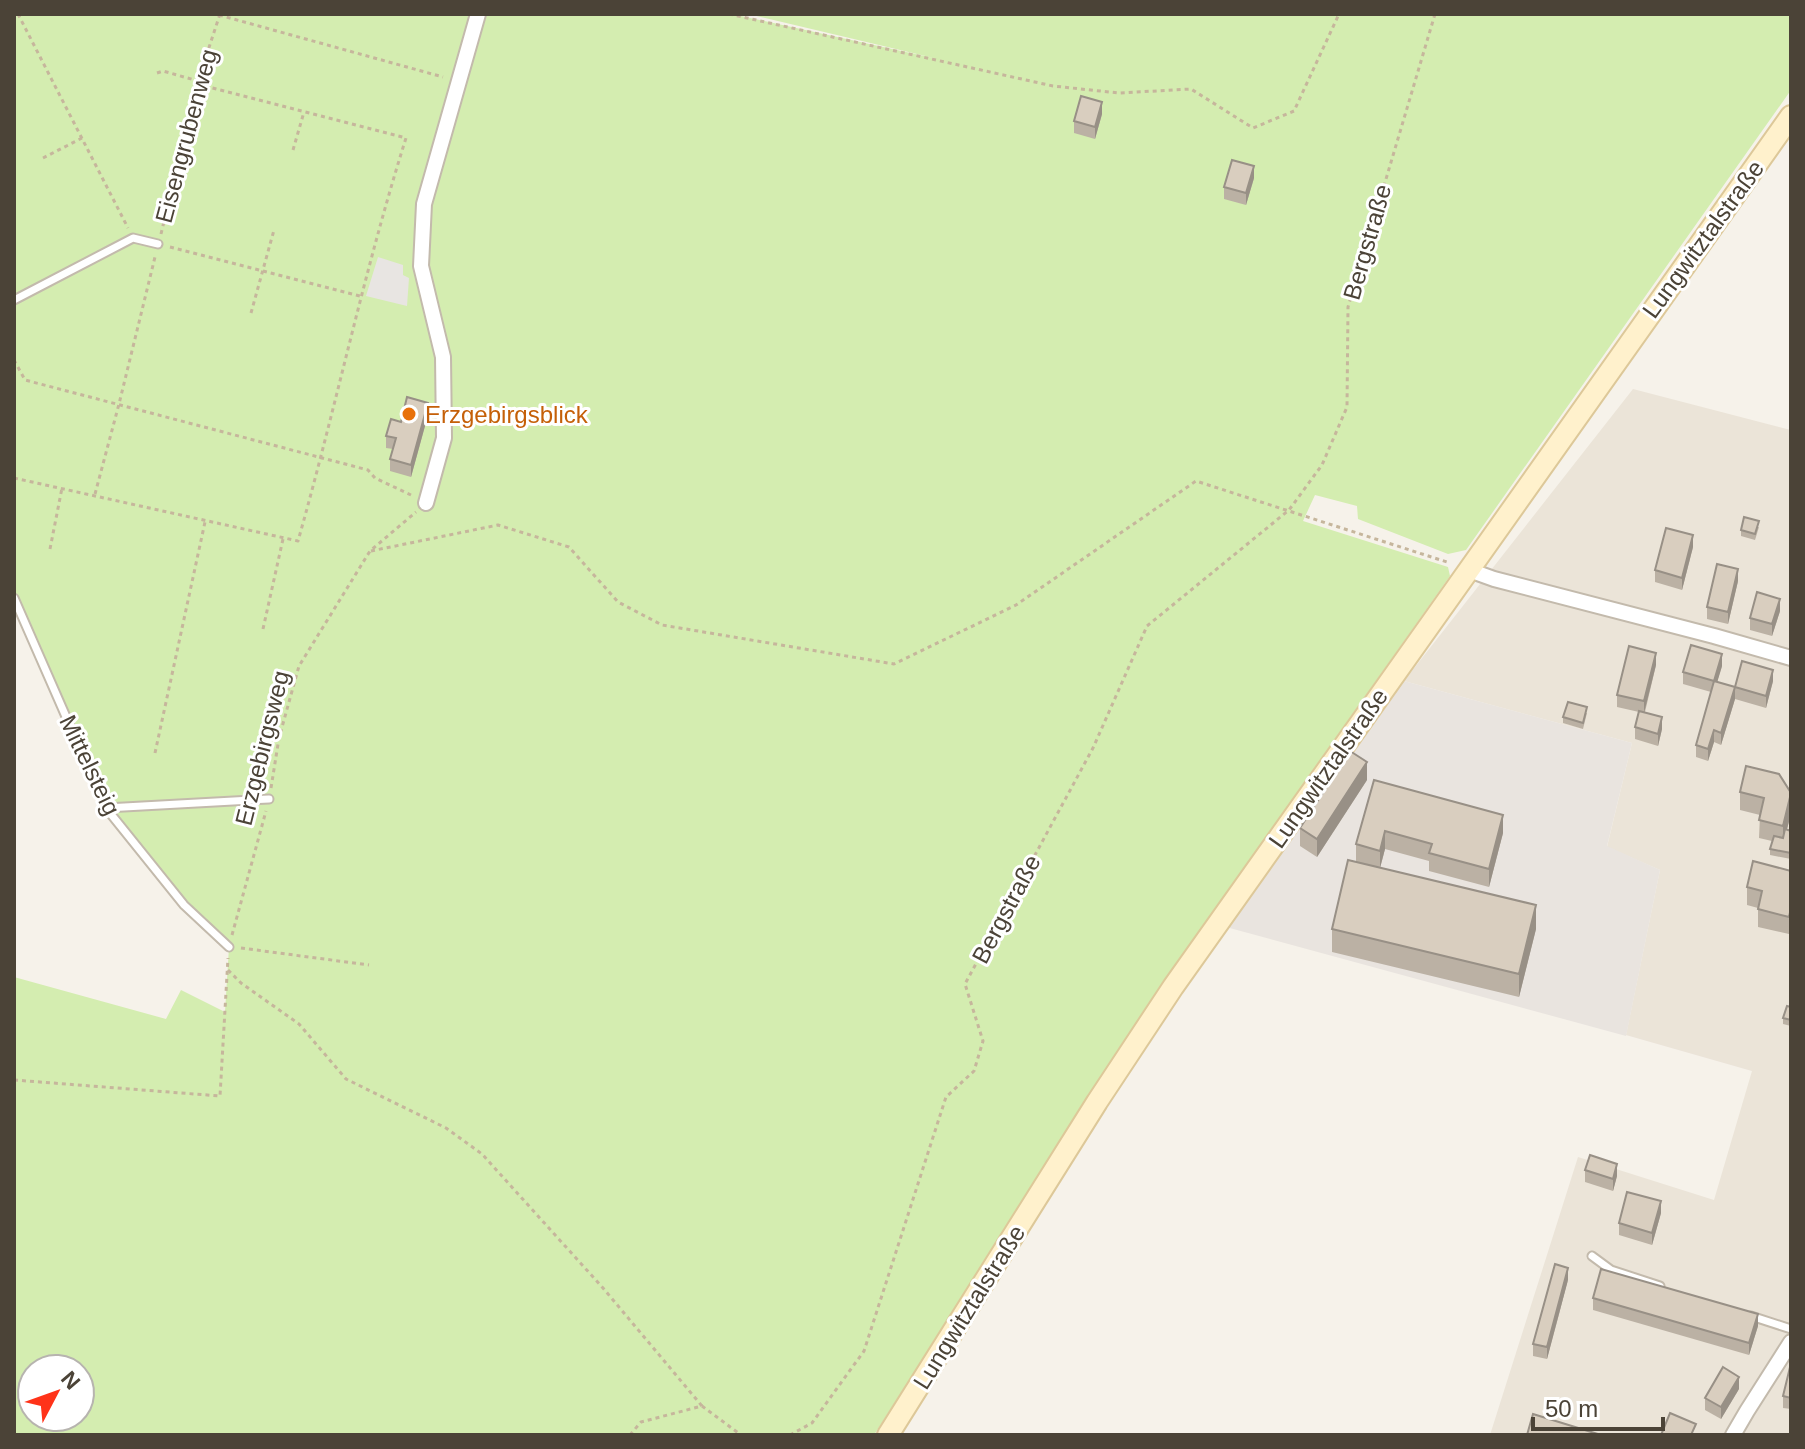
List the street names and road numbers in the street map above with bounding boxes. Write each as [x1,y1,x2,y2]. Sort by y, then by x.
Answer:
street label: Eisengrubenweg [150,46,222,226]
street label: Lungwitztalstraße [1637,155,1769,323]
street label: Bergstraße [1338,181,1396,303]
street label: Erzgebirgsweg [230,668,294,828]
street label: Lungwitztalstraße [1263,683,1393,853]
street label: Mittelsteig [54,711,126,819]
street label: Bergstraße [966,850,1046,968]
street label: Lungwitztalstraße [908,1220,1030,1394]

